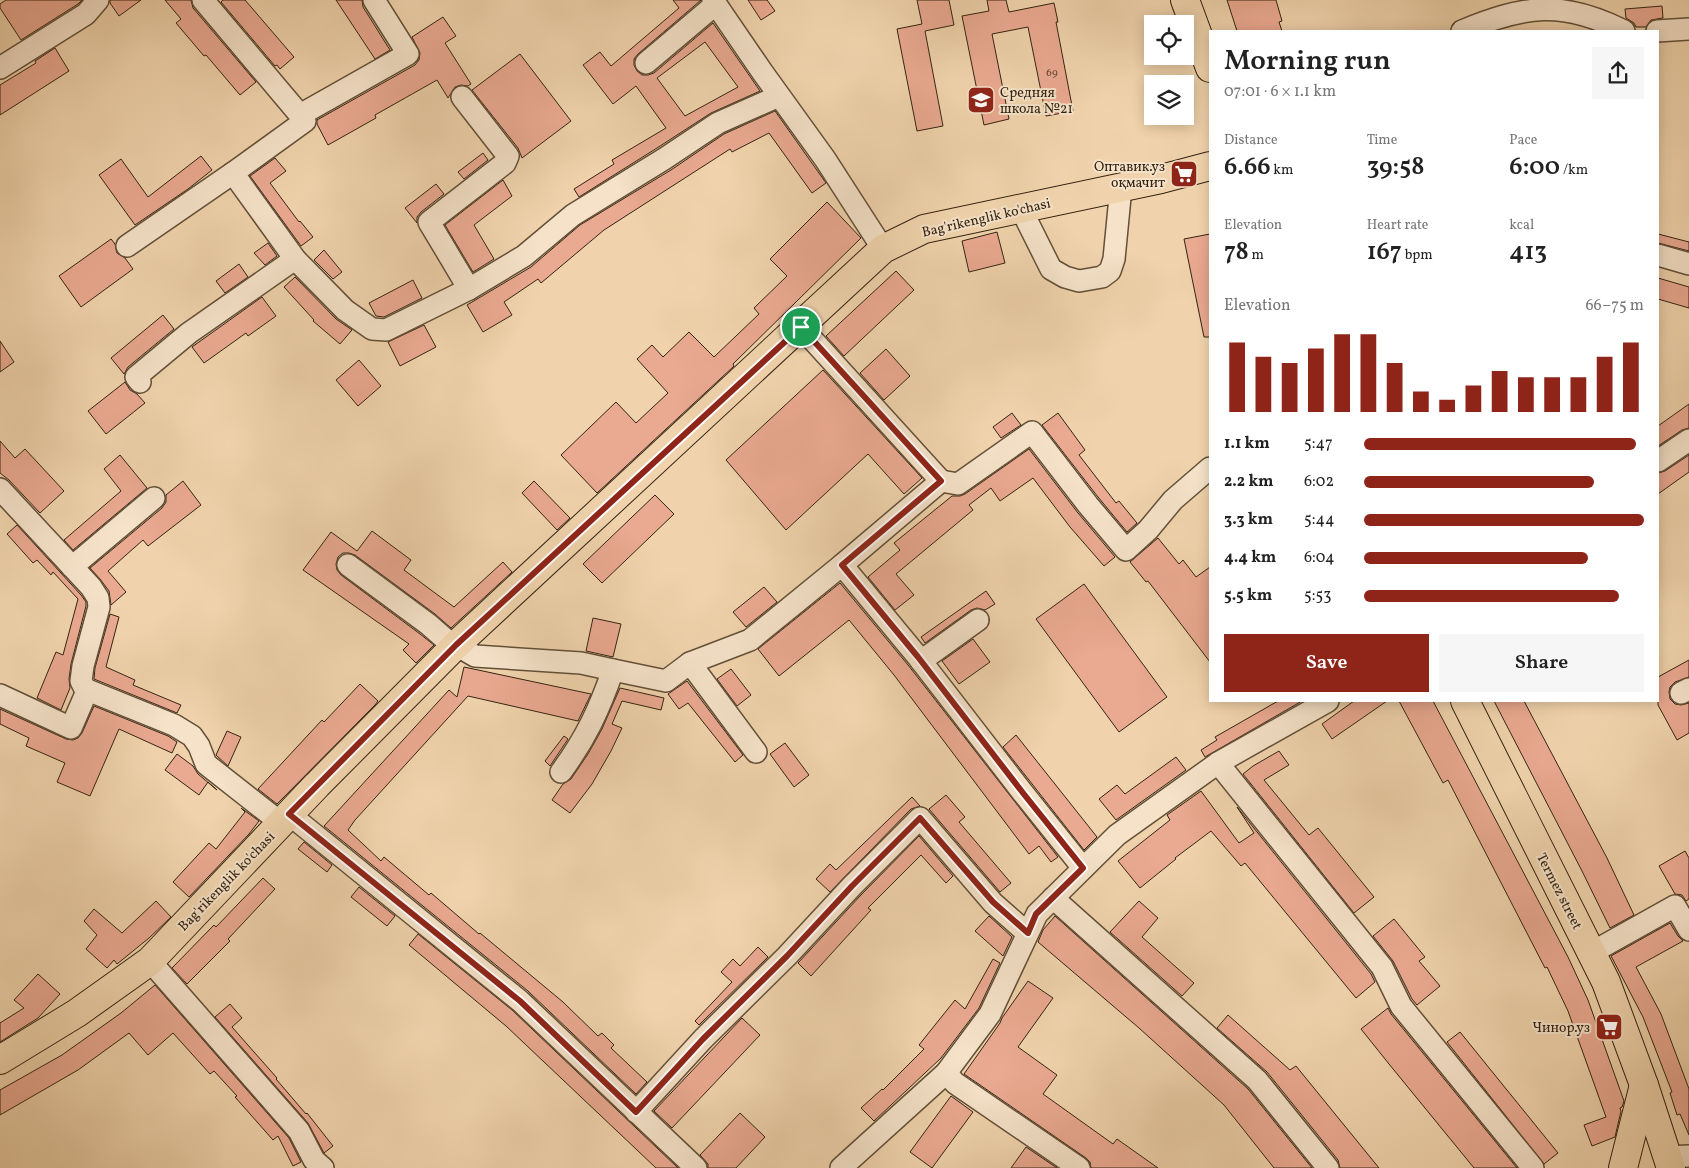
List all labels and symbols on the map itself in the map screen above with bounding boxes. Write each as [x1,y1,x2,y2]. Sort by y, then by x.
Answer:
house number: 69 [1046,66,1058,81]
place label: Средняя школа №21 [1000,84,1073,119]
school or university icon: Средняя школа №21 [966,85,996,115]
place label: Оптавик.уз оқмачит [1094,158,1165,193]
supermarket icon: Оптавик.уз оқмачит [1169,159,1199,189]
street label: Bag'rikenglik ko'chasi [920,194,1053,243]
pin [780,306,822,348]
street label: Bag'rikenglik ko'chasi [174,828,280,936]
street label: Termez street [1531,850,1586,933]
supermarket icon: Чинор.уз [1594,1012,1624,1042]
place label: Чинор.уз [1532,1019,1590,1038]

